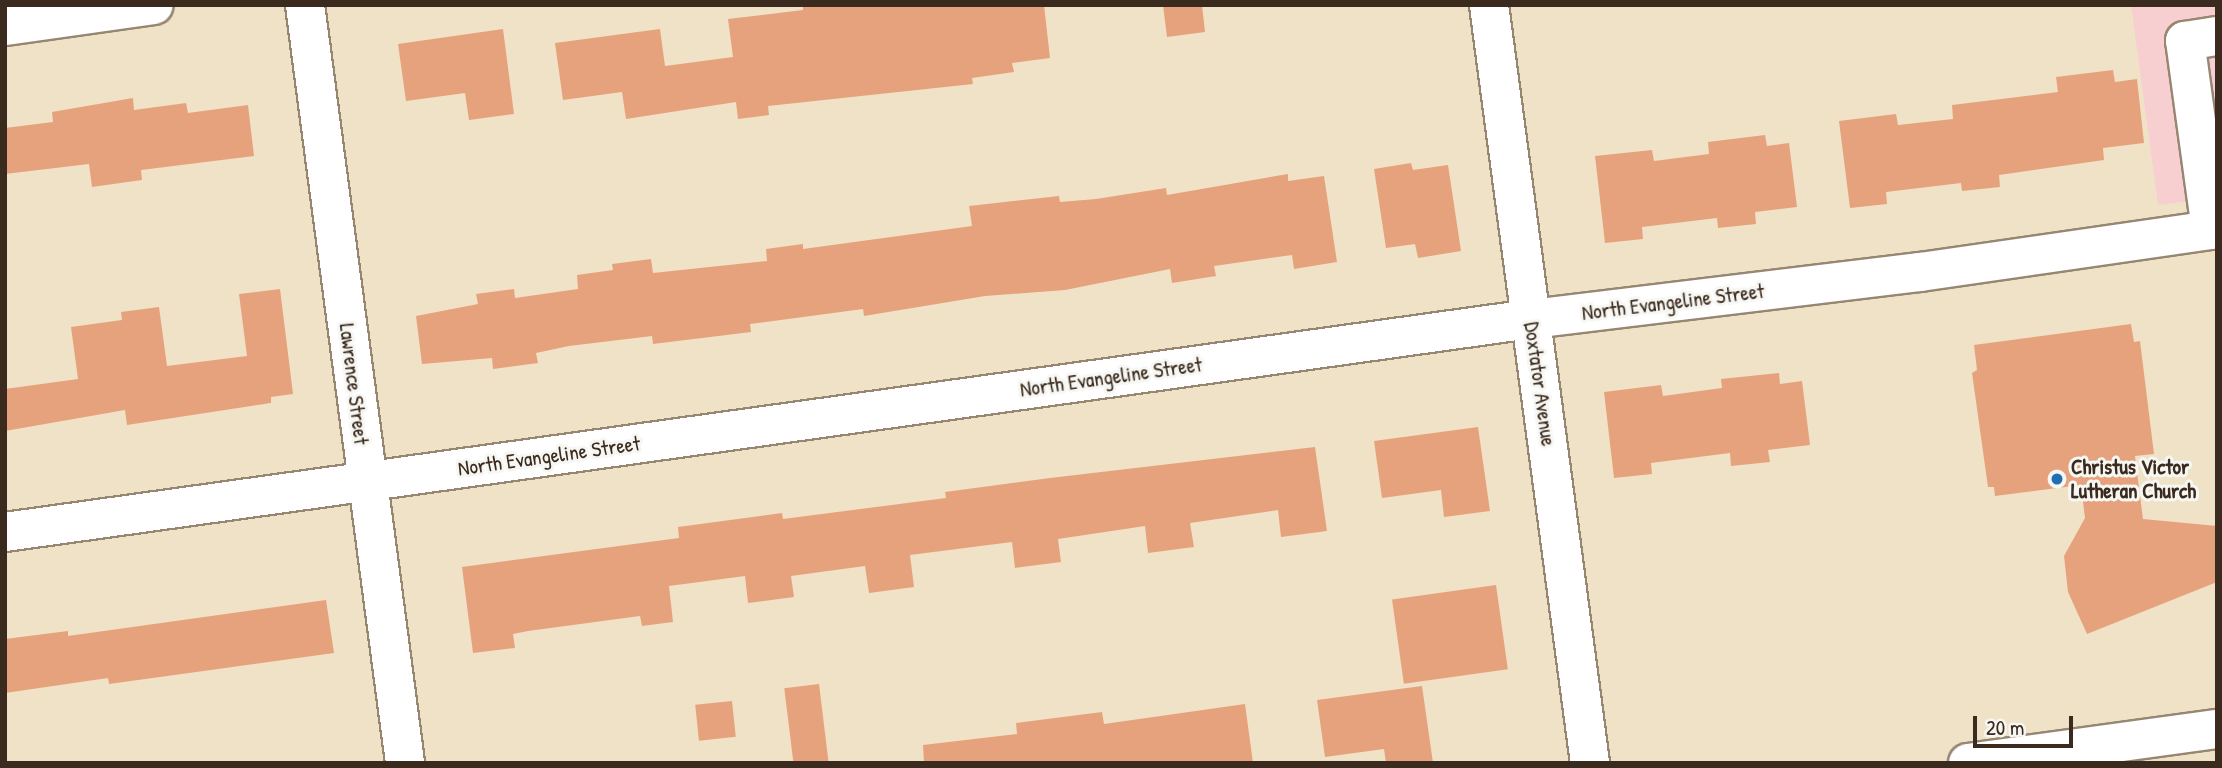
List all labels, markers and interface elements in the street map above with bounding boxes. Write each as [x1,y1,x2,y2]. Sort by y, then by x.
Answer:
street label: North Evangeline Street [1580,278,1766,326]
street label: Doxtator Avenue [1519,320,1561,448]
street label: Lawrence Street [334,322,374,446]
street label: North Evangeline Street [1018,352,1204,402]
street label: North Evangeline Street [456,431,642,481]
place label: Christus Victor Lutheran Church [2071,454,2196,504]
marker: Christus Victor Lutheran Church [2049,471,2065,487]
scale bar [1977,702,2077,746]
text: 20 m [1986,713,2024,742]

